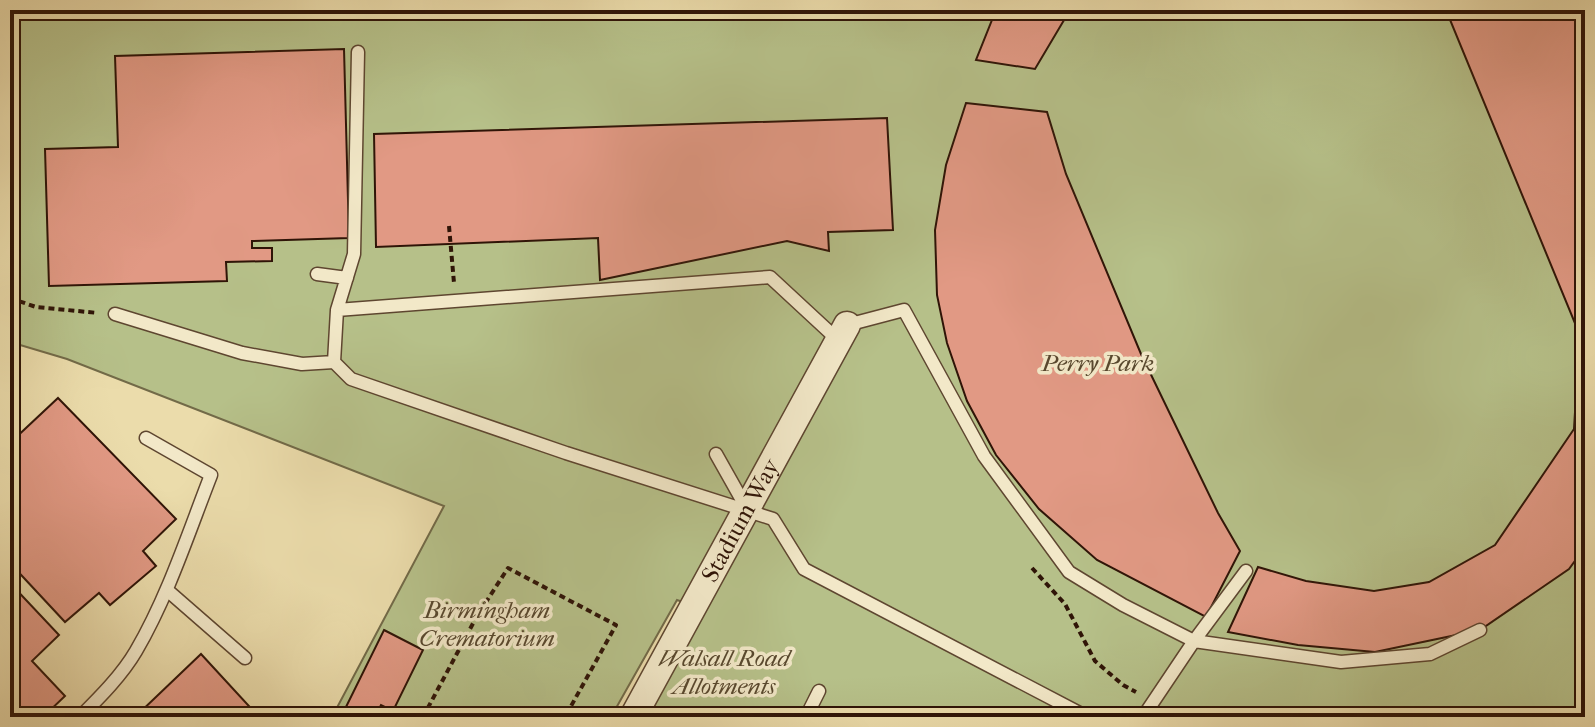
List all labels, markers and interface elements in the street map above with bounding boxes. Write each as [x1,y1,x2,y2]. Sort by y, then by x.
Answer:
park label: Perry Park [1041,349,1154,377]
street label: Stadium Way [695,453,786,587]
park label: Birmingham Crematorium [419,596,555,652]
park label: Walsall Road Allotments [658,644,793,700]

